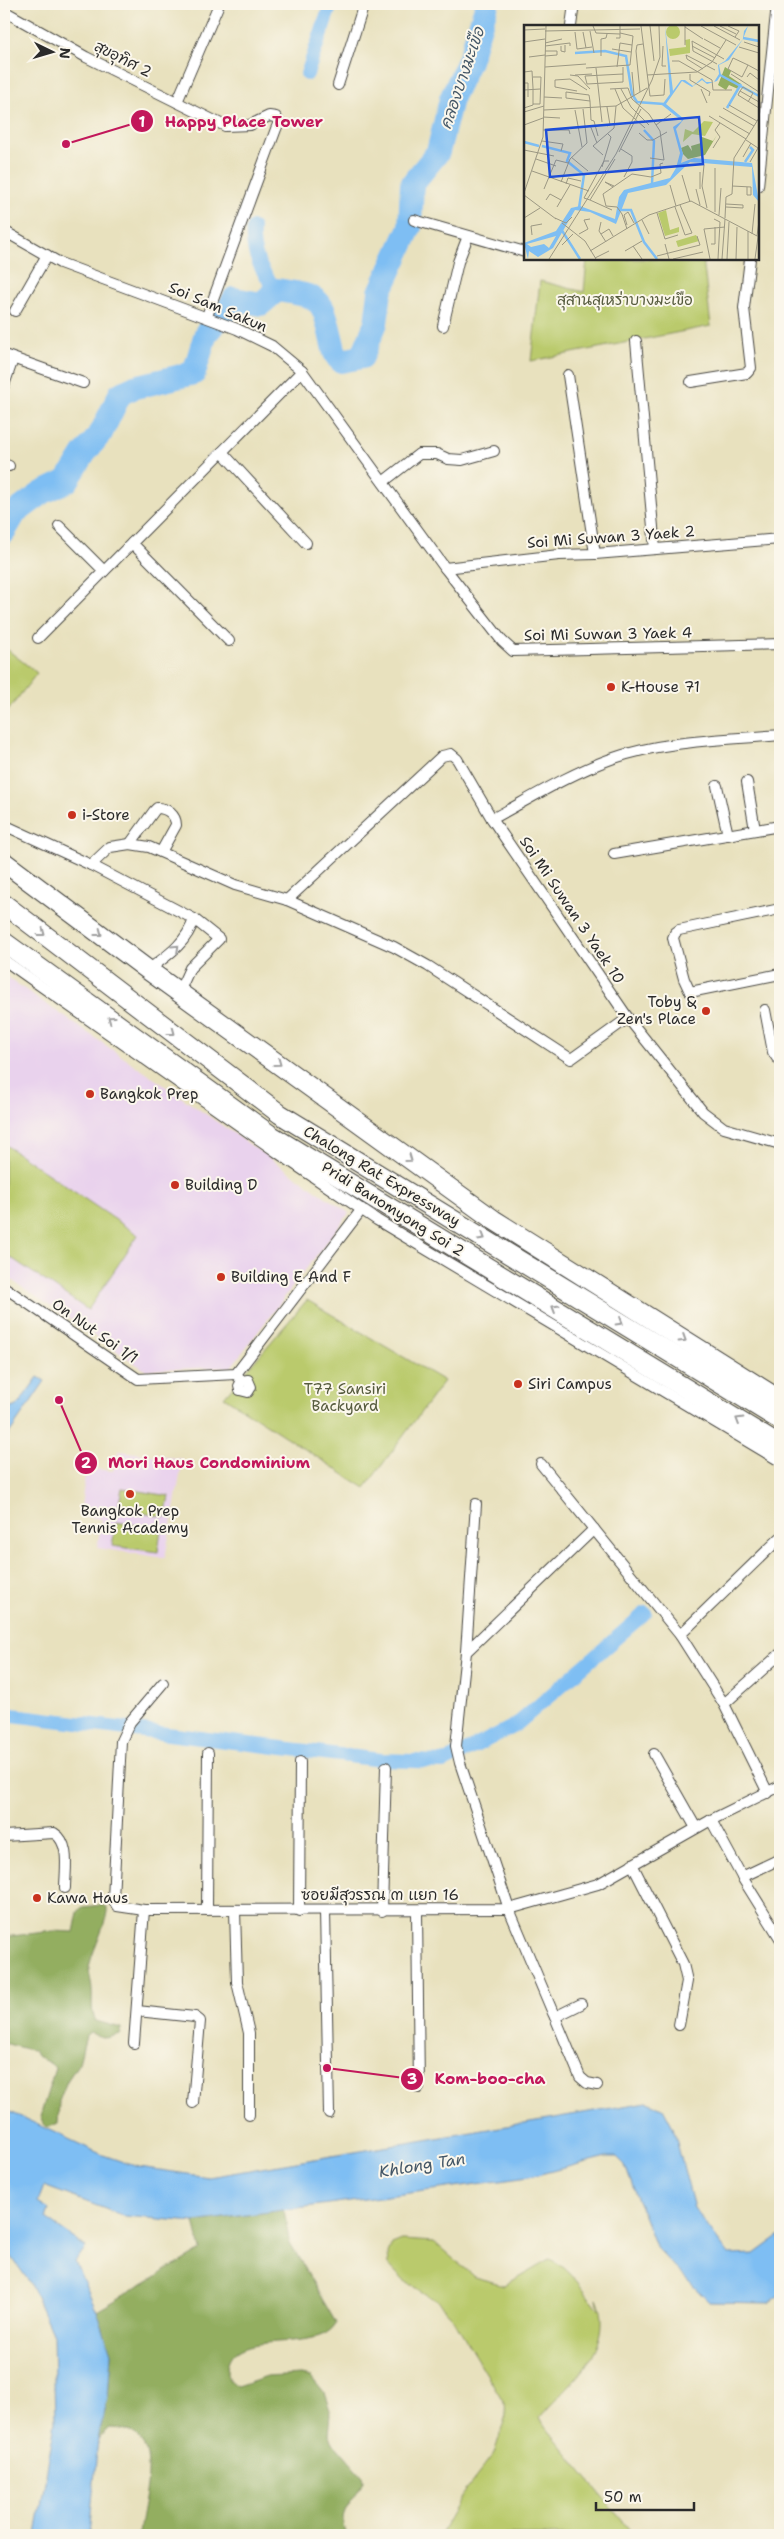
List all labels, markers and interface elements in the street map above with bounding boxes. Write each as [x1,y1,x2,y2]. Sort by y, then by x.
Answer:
water label: คลองบางมะเขือ [435,23,490,132]
inset map [524,25,759,260]
north arrow [28,28,78,78]
street label: สุขอุทิศ 2 [90,36,155,83]
text: N [56,47,74,59]
callout: Happy Place Tower [130,106,333,137]
text: Happy Place Tower [165,111,324,132]
text: 1 [139,112,146,132]
street label: Soi Sam Sakun [166,277,270,337]
park label: สุสานสุเหร่าบางมะเขือ [557,290,693,311]
street label: Soi Mi Suwan 3 Yaek 2 [526,521,696,553]
street label: Soi Mi Suwan 3 Yaek 4 [524,623,692,645]
place label: K-House 71 [621,677,700,697]
marker: K-House 71 [605,681,617,693]
place label: i-Store [82,805,130,825]
marker: i-Store [66,809,78,821]
street label: Soi Mi Suwan 3 Yaek 10 [515,832,629,988]
one-way arrow [37,928,46,937]
one-way arrow [93,928,102,936]
one-way arrow [170,945,179,954]
place label: Toby & Zen's Place [617,992,697,1029]
marker: Toby & Zen's Place [700,1005,712,1017]
one-way arrow [108,1017,117,1025]
one-way arrow [166,1026,176,1035]
one-way arrow [272,1057,282,1066]
place label: Bangkok Prep [100,1084,198,1104]
marker: Bangkok Prep [84,1088,96,1100]
street label: Chalong Rat Expressway [300,1121,464,1231]
one-way arrow [403,1153,413,1162]
street label: Pridi Banomyong Soi 2 [318,1157,468,1261]
place label: Building D [185,1175,258,1195]
marker: Building D [169,1179,181,1191]
one-way arrow [476,1231,485,1241]
place label: Building E And F [231,1267,351,1287]
marker: Building E And F [215,1271,227,1283]
street label: On Nut Soi 1/1 [48,1294,142,1368]
one-way arrow [552,1305,561,1315]
one-way arrow [615,1316,624,1326]
one-way arrow [678,1333,687,1343]
place label: Siri Campus [528,1374,612,1394]
marker: Siri Campus [512,1378,524,1390]
park label: T77 Sansiri Backyard [304,1379,386,1416]
one-way arrow [735,1417,744,1427]
callout: Mori Haus Condominium [73,1447,320,1478]
text: Mori Haus Condominium [108,1452,311,1473]
text: 2 [81,1453,92,1473]
marker: Bangkok Prep Tennis Academy [124,1488,136,1500]
place label: Bangkok Prep Tennis Academy [71,1501,189,1538]
street label: ซอยมีสุวรรณ ๓ แยก 16 [301,1885,459,1906]
place label: Kawa Haus [47,1888,128,1908]
marker: Kawa Haus [31,1892,43,1904]
callout: Kom-boo-cha [400,2063,556,2094]
text: Kom-boo-cha [434,2068,546,2089]
text: 3 [407,2069,417,2089]
water label: Khlong Tan [377,2148,467,2182]
scale bar [596,2479,694,2511]
text: 50 m [604,2487,642,2507]

